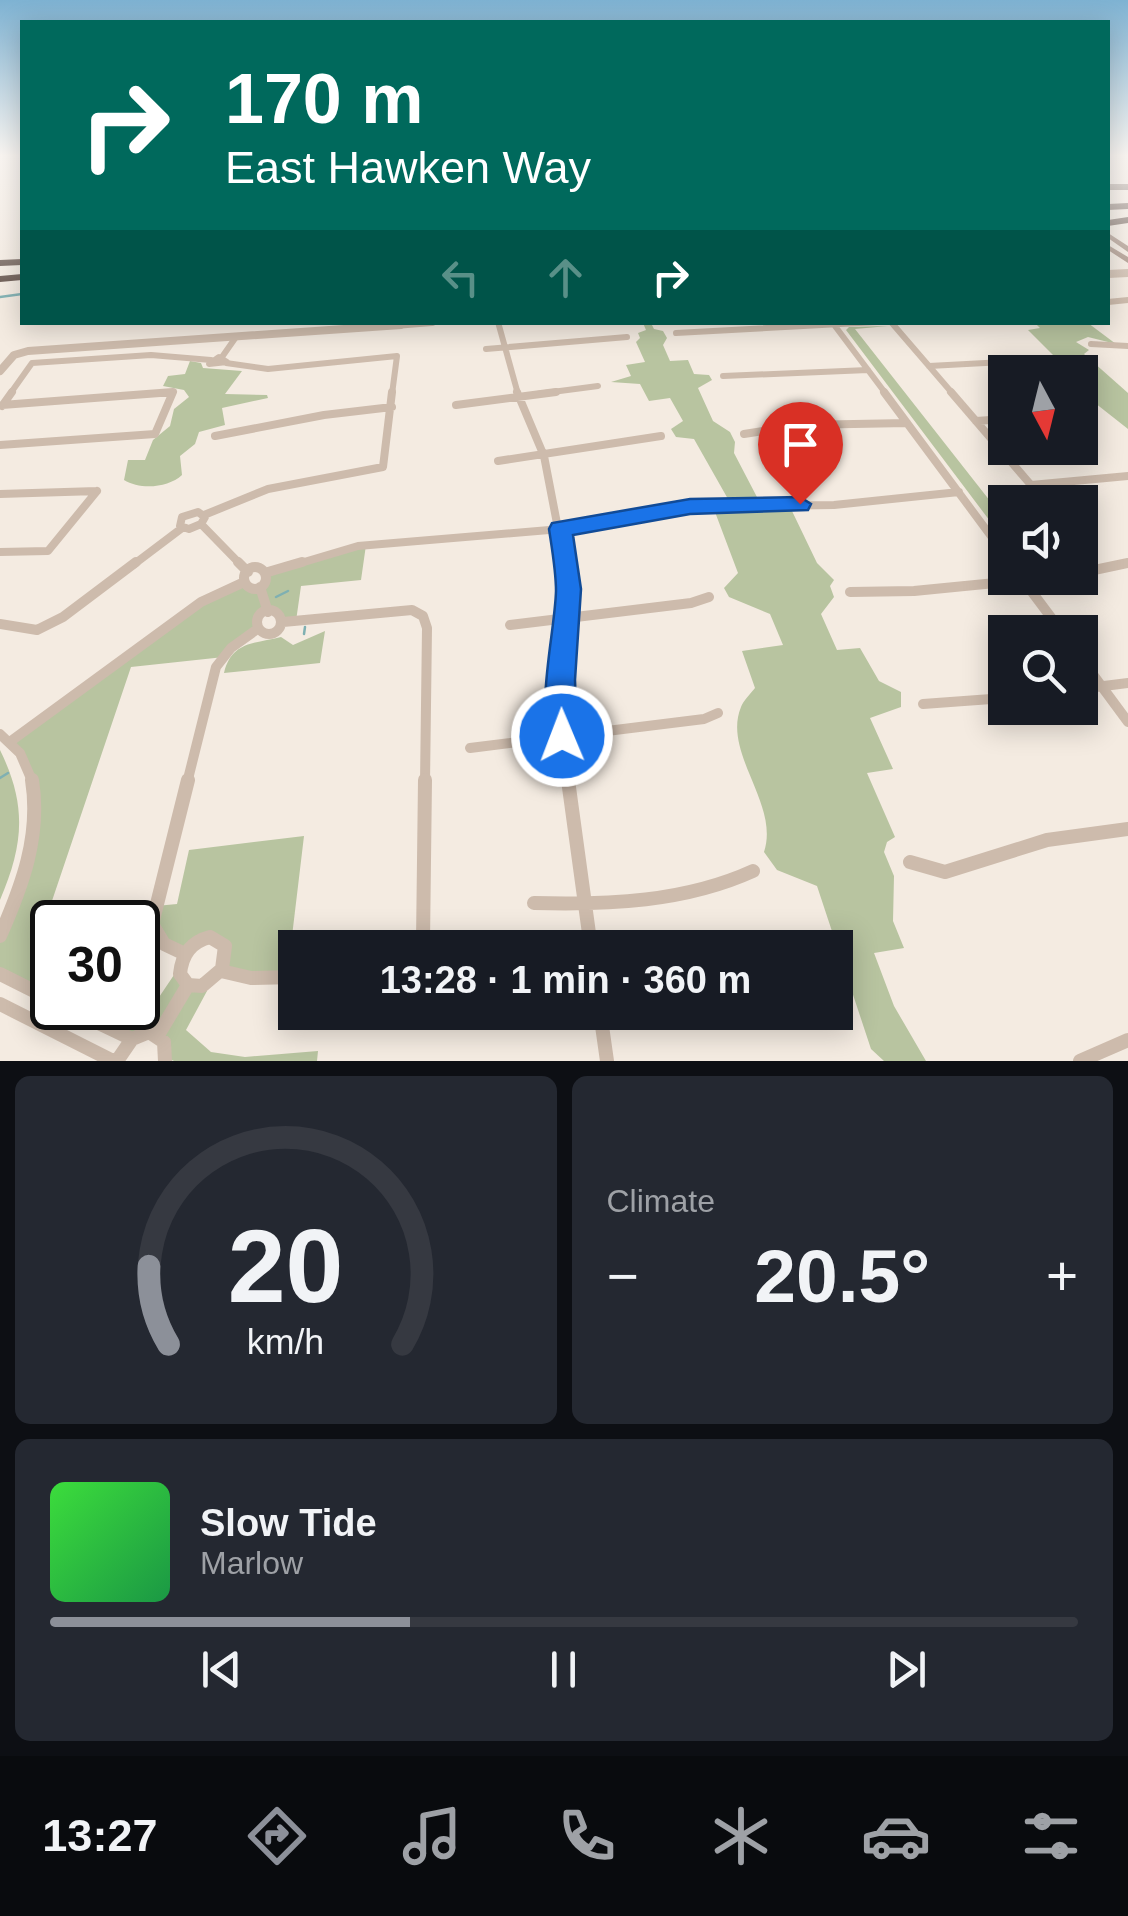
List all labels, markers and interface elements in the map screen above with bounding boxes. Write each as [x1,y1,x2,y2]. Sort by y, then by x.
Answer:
icon: right [60,60,190,190]
text: 170 m [225,60,423,138]
text: East Hawken Way [225,142,591,193]
icon: left [433,250,488,305]
icon: ahead [538,250,593,305]
icon: right [643,250,698,305]
north arrow [988,355,1098,465]
map controls [988,355,1098,725]
pin [758,402,843,505]
icon: arrive [773,417,828,472]
button: sound [988,485,1098,595]
button: search [988,615,1098,725]
position arrow [510,684,614,788]
speed limit sign: 30 [30,900,160,1030]
text: 13:28 · 1 min · 360 m [380,959,751,1001]
text: Climate [607,1183,715,1219]
text: 20 [228,1208,344,1324]
text: 20.5° [754,1234,930,1318]
text: − [607,1245,639,1307]
text: + [1046,1245,1078,1307]
text: km/h [247,1322,324,1362]
text: Slow Tide [200,1502,377,1544]
text: Marlow [200,1545,303,1581]
icon: previous [194,1642,249,1697]
icon: pause [536,1642,591,1697]
icon: next [879,1642,934,1697]
icon: directions [242,1801,312,1871]
icon: music [397,1801,467,1871]
icon: phone [552,1801,622,1871]
icon: climate [706,1801,776,1871]
icon: car [861,1801,931,1871]
icon: filters [1016,1801,1086,1871]
text: 13:27 [42,1810,157,1861]

